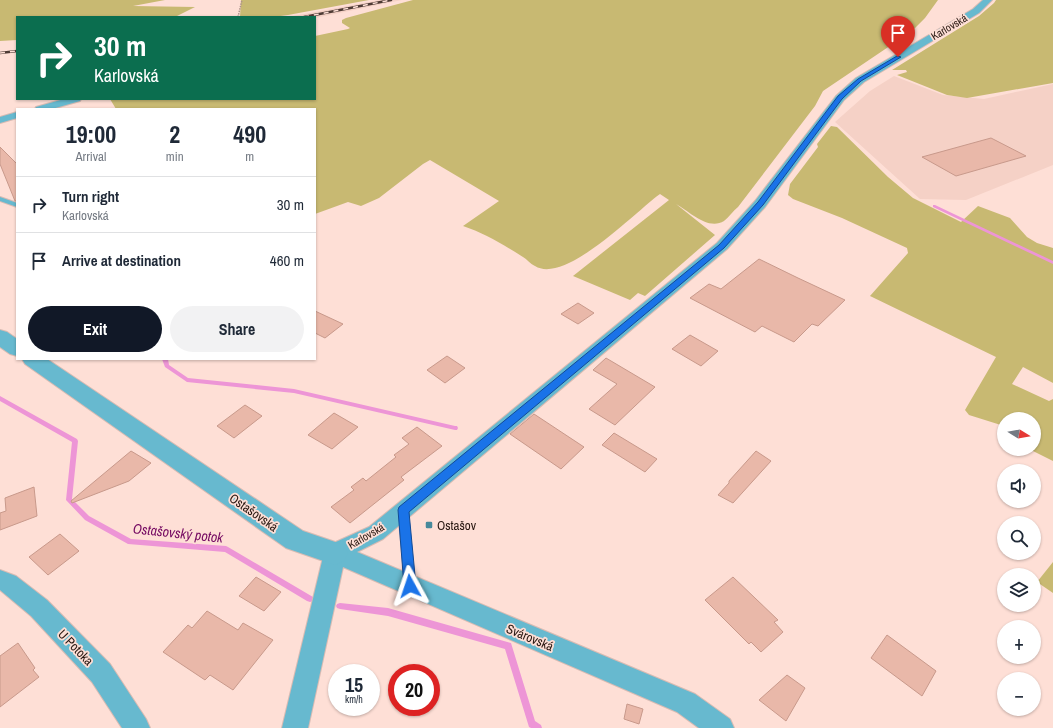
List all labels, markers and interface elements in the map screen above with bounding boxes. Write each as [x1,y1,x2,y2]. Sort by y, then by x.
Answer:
street label: Karlovská [928,11,970,43]
pin [881,16,915,57]
icon: arrive [887,22,909,44]
text: 30 m [94,27,146,65]
icon: right [28,32,80,84]
text: Karlovská [94,63,159,88]
text: 19:00 [66,118,116,150]
text: 2 [169,118,180,150]
text: 490 [233,118,266,150]
text: Arrival [76,148,106,165]
text: min [166,148,184,165]
text: m [245,148,254,165]
text: Turn right [62,186,119,207]
icon: right [28,194,50,216]
text: 30 m [277,194,304,215]
text: Karlovská [62,207,109,224]
icon: arrive [28,250,50,272]
text: Arrive at destination [62,250,181,271]
text: 460 m [270,250,304,271]
button: Exit [28,306,162,352]
button: Share [170,306,304,352]
north arrow [997,412,1041,456]
map controls [997,412,1041,716]
button: sound [997,464,1041,508]
street label: Ostašovská [226,489,281,535]
button: search [997,516,1041,560]
place label: Ostašov [437,517,477,534]
water label: Ostašovský potok [132,519,225,547]
street label: Karlovská [345,520,387,552]
marker: Ostašov [424,520,434,530]
position arrow [389,565,431,607]
button: layers [997,568,1041,612]
street label: Svárovská [504,620,556,655]
button: + [997,620,1041,664]
street label: U Potoka [54,626,97,669]
speed limit sign: 20 [388,664,440,716]
text: 15 [345,671,363,698]
button: − [997,672,1041,716]
text: km/h [345,693,363,706]

